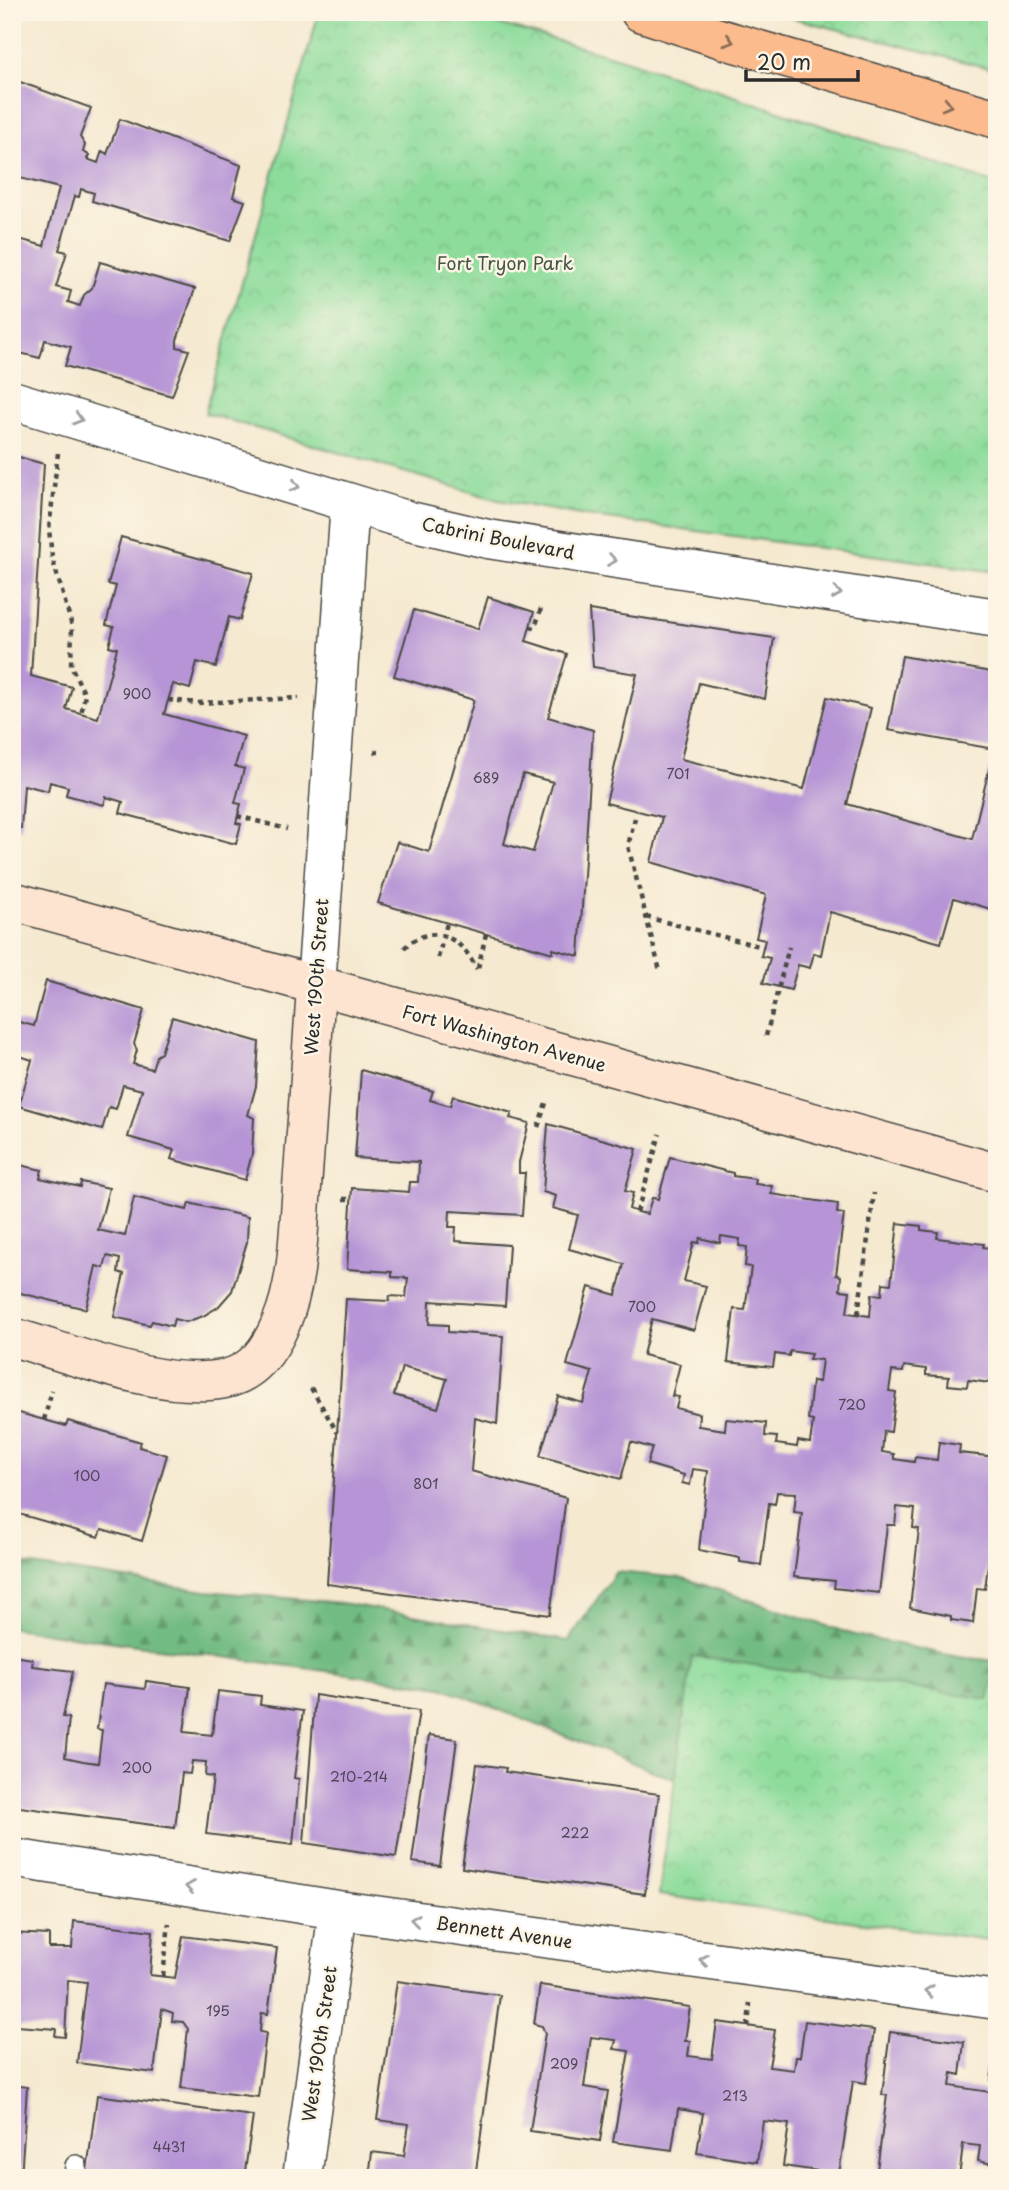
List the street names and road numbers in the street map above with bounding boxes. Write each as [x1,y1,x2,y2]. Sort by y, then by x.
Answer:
street label: Cabrini Boulevard [420,509,577,566]
street label: West 190th Street [297,898,334,1056]
street label: Fort Washington Avenue [399,997,610,1078]
street label: Bennett Avenue [434,1909,574,1954]
street label: West 190th Street [294,1964,343,2123]

